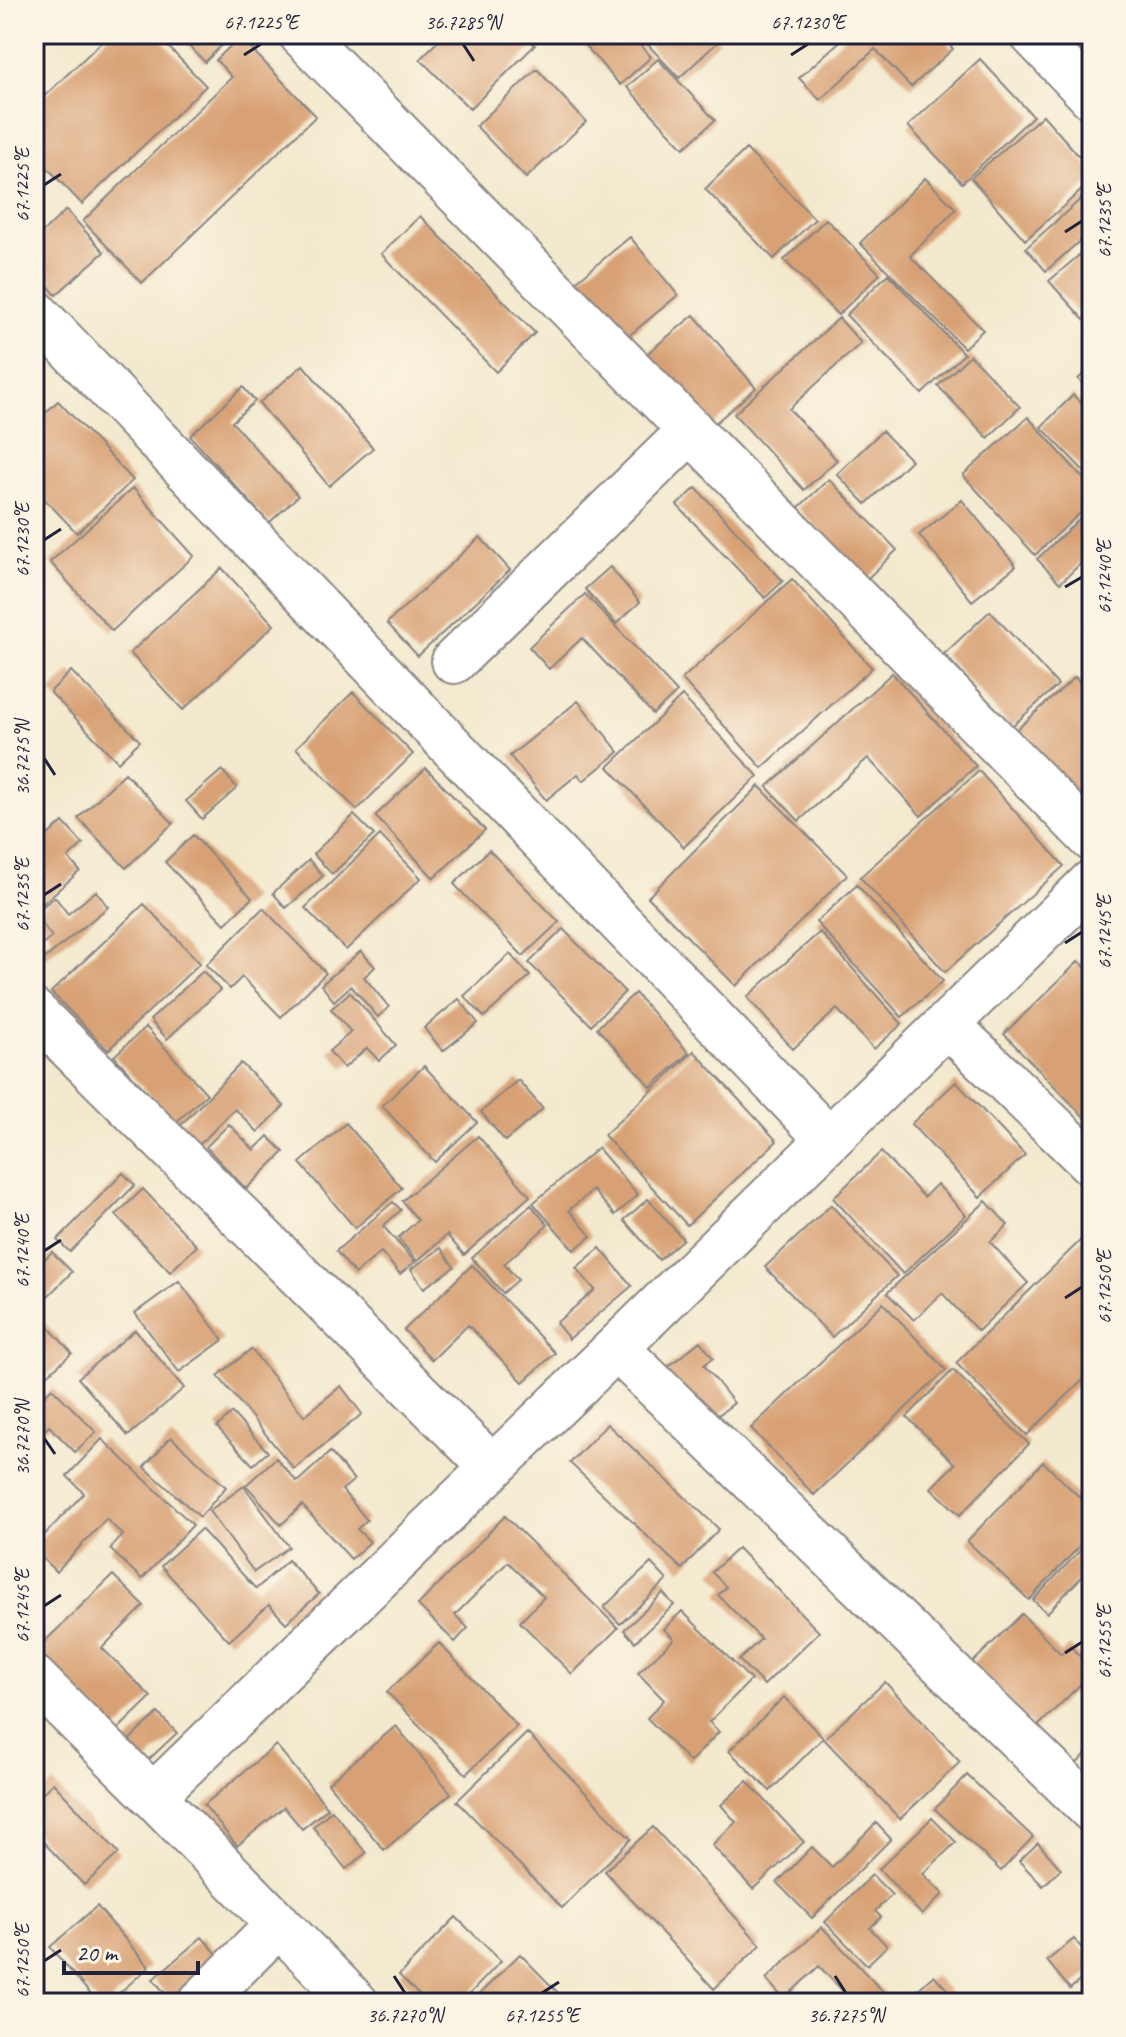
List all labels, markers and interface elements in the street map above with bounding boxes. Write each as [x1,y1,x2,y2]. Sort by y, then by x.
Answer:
text: 67.1225°E [224,10,301,35]
text: 36.7285°N [425,10,504,35]
text: 67.1230°E [771,10,848,35]
text: 67.1225°E [10,145,35,222]
text: 67.1235°E [1092,181,1117,258]
text: 67.1230°E [10,500,35,577]
text: 67.1240°E [1092,537,1117,614]
text: 36.7275°N [10,717,35,796]
text: 67.1235°E [10,855,35,932]
text: 67.1245°E [1092,892,1117,969]
text: 67.1240°E [10,1211,35,1288]
text: 67.1250°E [1092,1247,1117,1324]
text: 36.7270°N [10,1397,35,1476]
text: 67.1245°E [10,1566,35,1643]
text: 67.1255°E [1092,1602,1117,1679]
text: 67.1250°E [10,1921,35,1998]
scale bar [64,1925,198,1975]
text: 20 m [76,1938,119,1968]
text: 36.7270°N [367,2003,446,2028]
text: 67.1255°E [505,2003,582,2028]
text: 36.7275°N [808,2003,887,2028]

